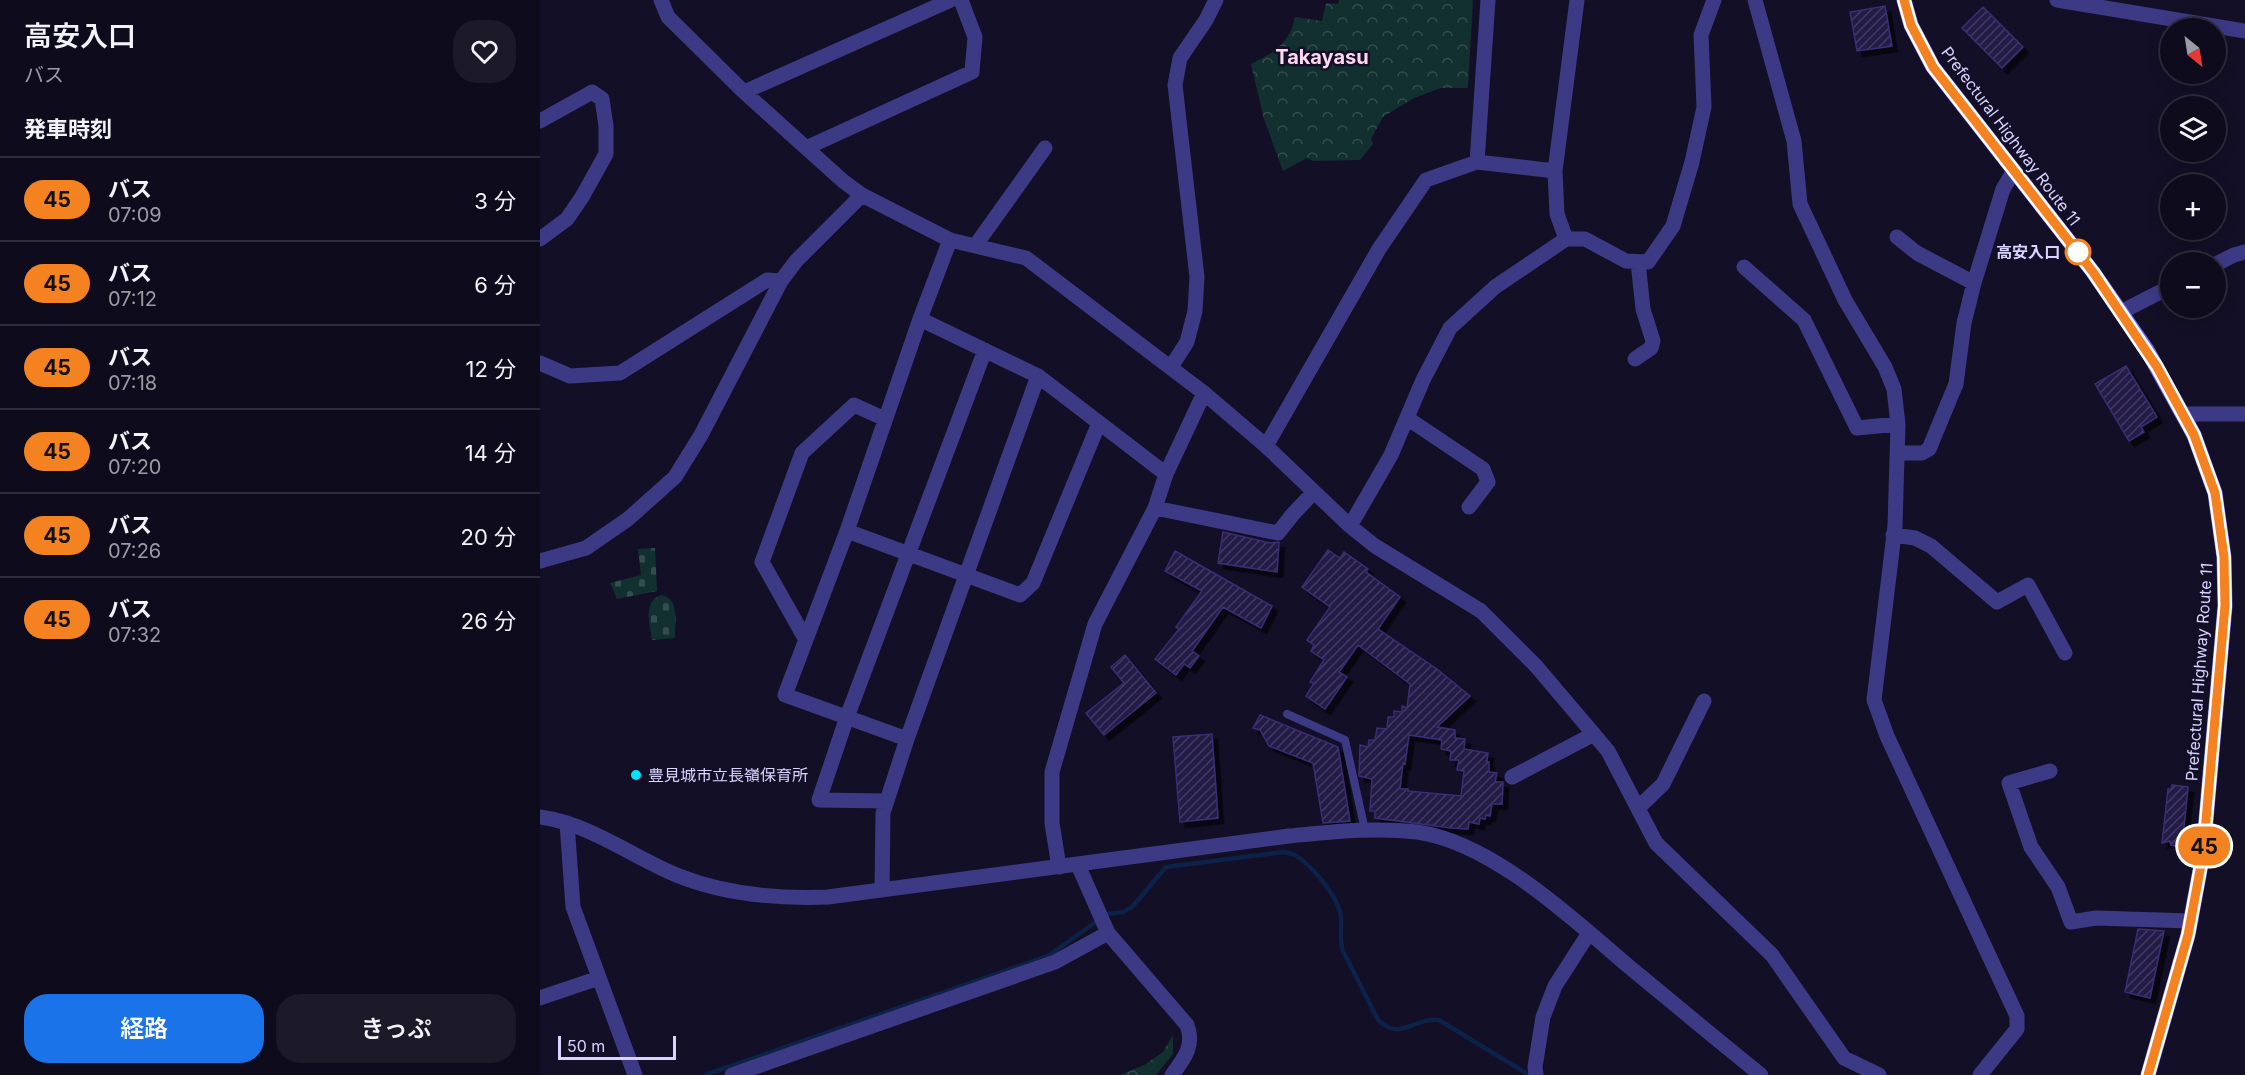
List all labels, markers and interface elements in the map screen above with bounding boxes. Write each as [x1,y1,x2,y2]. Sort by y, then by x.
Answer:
north arrow [2160,18,2226,84]
map controls [2160,18,2226,318]
text: 高安入口 [24,19,136,53]
button: heart [453,20,516,83]
street label: Prefectural Highway Route 11 [1937,43,2085,229]
district label: Takayasu [1275,45,1369,69]
text: バス [24,63,64,87]
button: layers [2160,96,2226,162]
text: 発車時刻 [24,116,112,142]
button: + [2160,174,2226,240]
text: バス [108,176,152,202]
text: 45 [43,187,71,212]
text: 3 分 [474,188,516,214]
text: 07:09 [108,203,162,227]
marker: 高安入口 [2065,239,2091,265]
place label: 高安入口 [1996,242,2060,262]
button: − [2160,252,2226,318]
text: バス [108,260,152,286]
text: 45 [43,271,71,296]
text: 6 分 [474,272,516,298]
text: 07:12 [108,287,157,311]
text: バス [108,344,152,370]
text: 45 [43,355,71,380]
text: 12 分 [465,356,516,382]
text: 07:18 [108,371,157,395]
text: バス [108,428,152,454]
text: 45 [43,439,71,464]
text: 14 分 [465,440,516,466]
text: 07:20 [108,455,161,479]
text: バス [108,512,152,538]
text: 45 [43,523,71,548]
text: 20 分 [461,524,516,550]
text: 07:26 [108,539,161,563]
street label: Prefectural Highway Route 11 [2181,562,2217,782]
text: バス [108,596,152,622]
text: 45 [43,607,71,632]
text: 26 分 [461,608,516,634]
text: 07:32 [108,623,161,647]
place label: 豊見城市立長嶺保育所 [648,765,808,785]
marker: 豊見城市立長嶺保育所 [629,768,643,782]
line badge: 45 [2177,826,2231,866]
text: 45 [2190,834,2218,859]
button: 経路 [24,994,264,1063]
button: きっぷ [276,994,516,1063]
scale bar [558,1033,676,1060]
text: 50 m [567,1036,605,1056]

